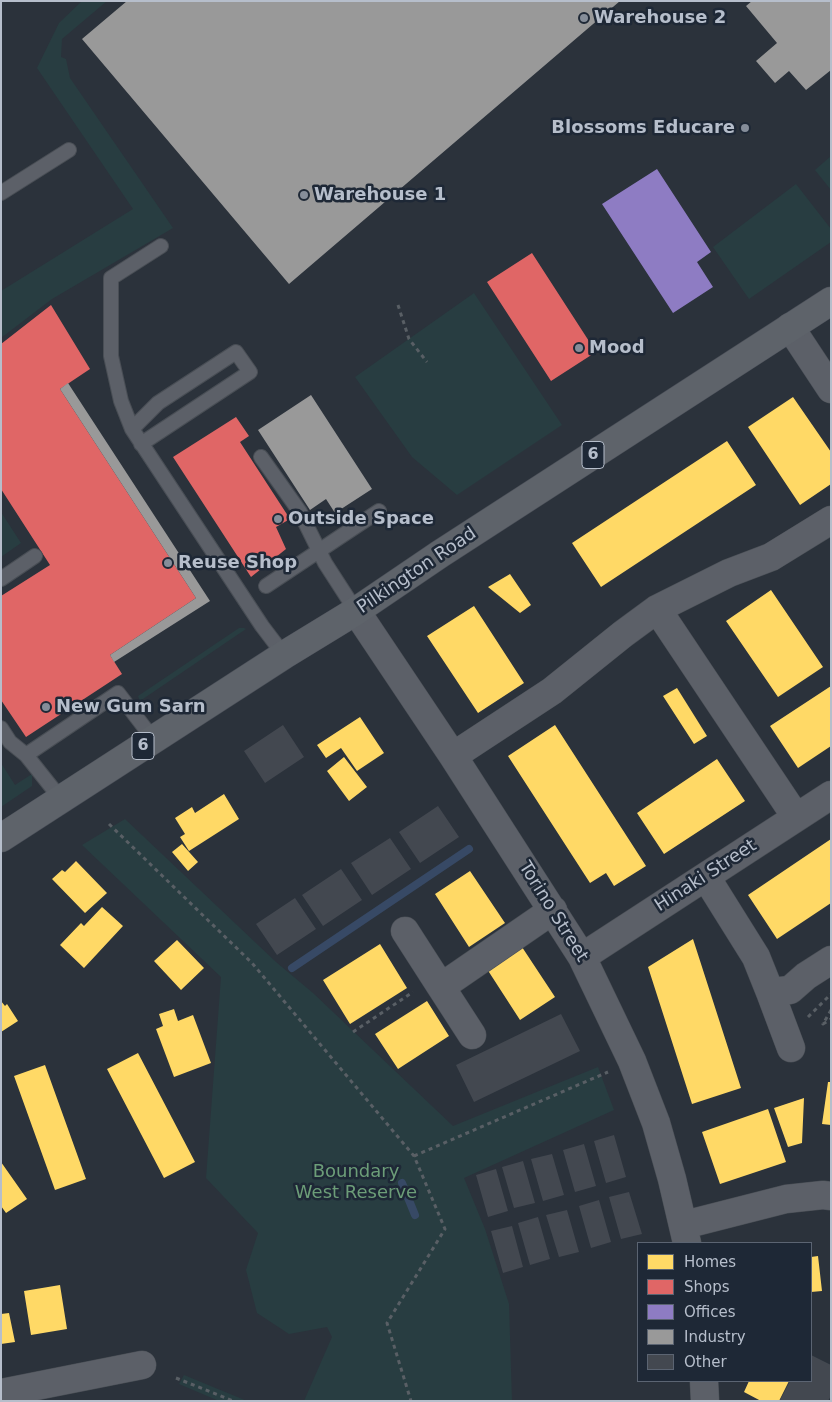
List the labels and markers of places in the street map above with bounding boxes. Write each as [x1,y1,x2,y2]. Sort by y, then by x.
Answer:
place label: Warehouse 2 [594,7,726,29]
marker: Warehouse 2 [578,12,590,24]
place label: Blossoms Educare [551,117,735,139]
marker: Blossoms Educare [739,122,751,134]
place label: Warehouse 1 [314,184,446,206]
marker: Warehouse 1 [298,189,310,201]
place label: Mood [589,337,645,359]
marker: Mood [573,342,585,354]
place label: Outside Space [288,508,434,530]
marker: Outside Space [272,513,284,525]
place label: Reuse Shop [178,552,297,574]
marker: Reuse Shop [162,557,174,569]
place label: New Gum Sarn [56,696,206,718]
marker: New Gum Sarn [40,701,52,713]

